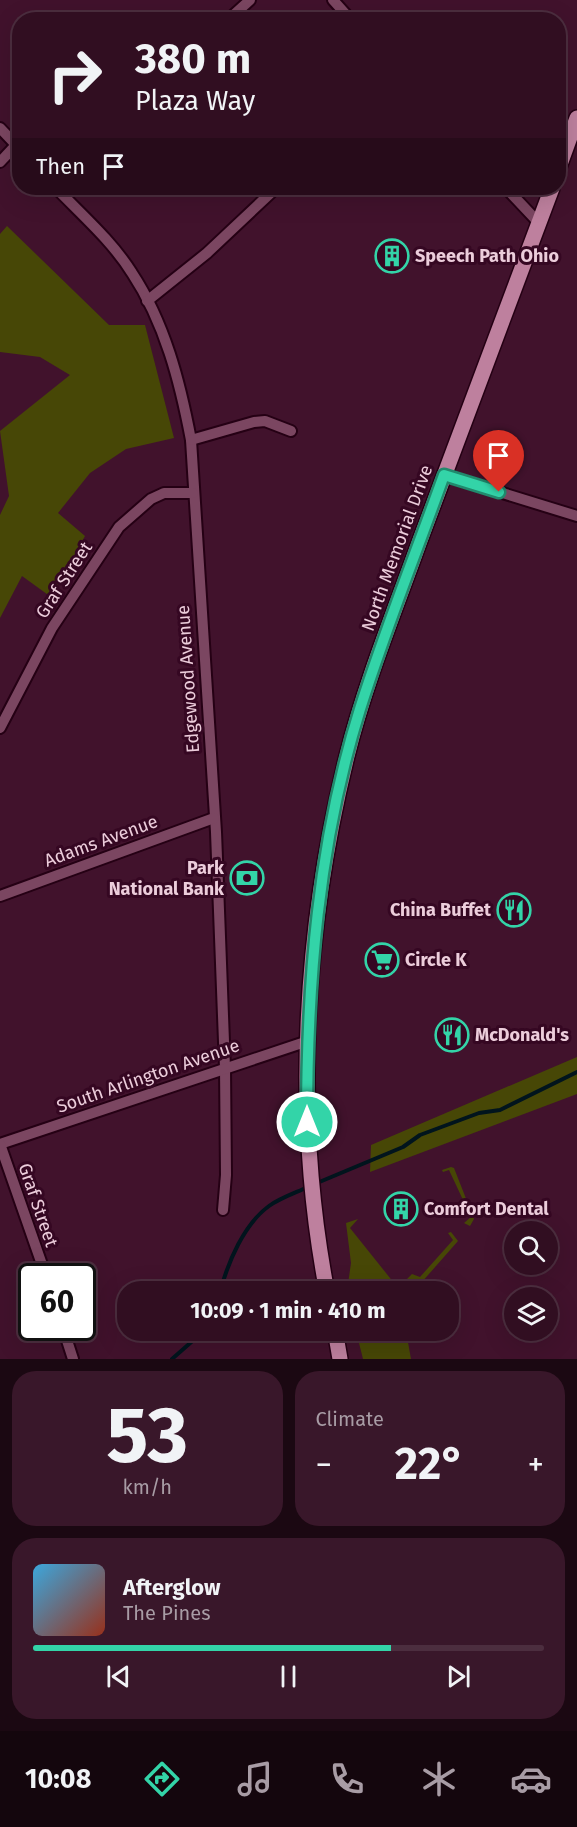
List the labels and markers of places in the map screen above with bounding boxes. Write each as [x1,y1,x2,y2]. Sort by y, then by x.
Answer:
building icon: Speech Path Ohio [374,238,410,274]
place label: Speech Path Ohio [415,245,559,267]
pin [473,430,524,492]
place label: Park National Bank [109,857,225,900]
bank icon: Park National Bank [229,860,265,896]
restaurant icon: China Buffet [496,892,532,928]
place label: China Buffet [390,899,492,921]
supermarket icon: Circle K [364,942,400,978]
place label: Circle K [405,949,467,971]
restaurant icon: McDonald's [434,1017,470,1053]
place label: McDonald's [475,1024,569,1046]
building icon: Comfort Dental [383,1191,419,1227]
place label: Comfort Dental [424,1198,549,1220]

